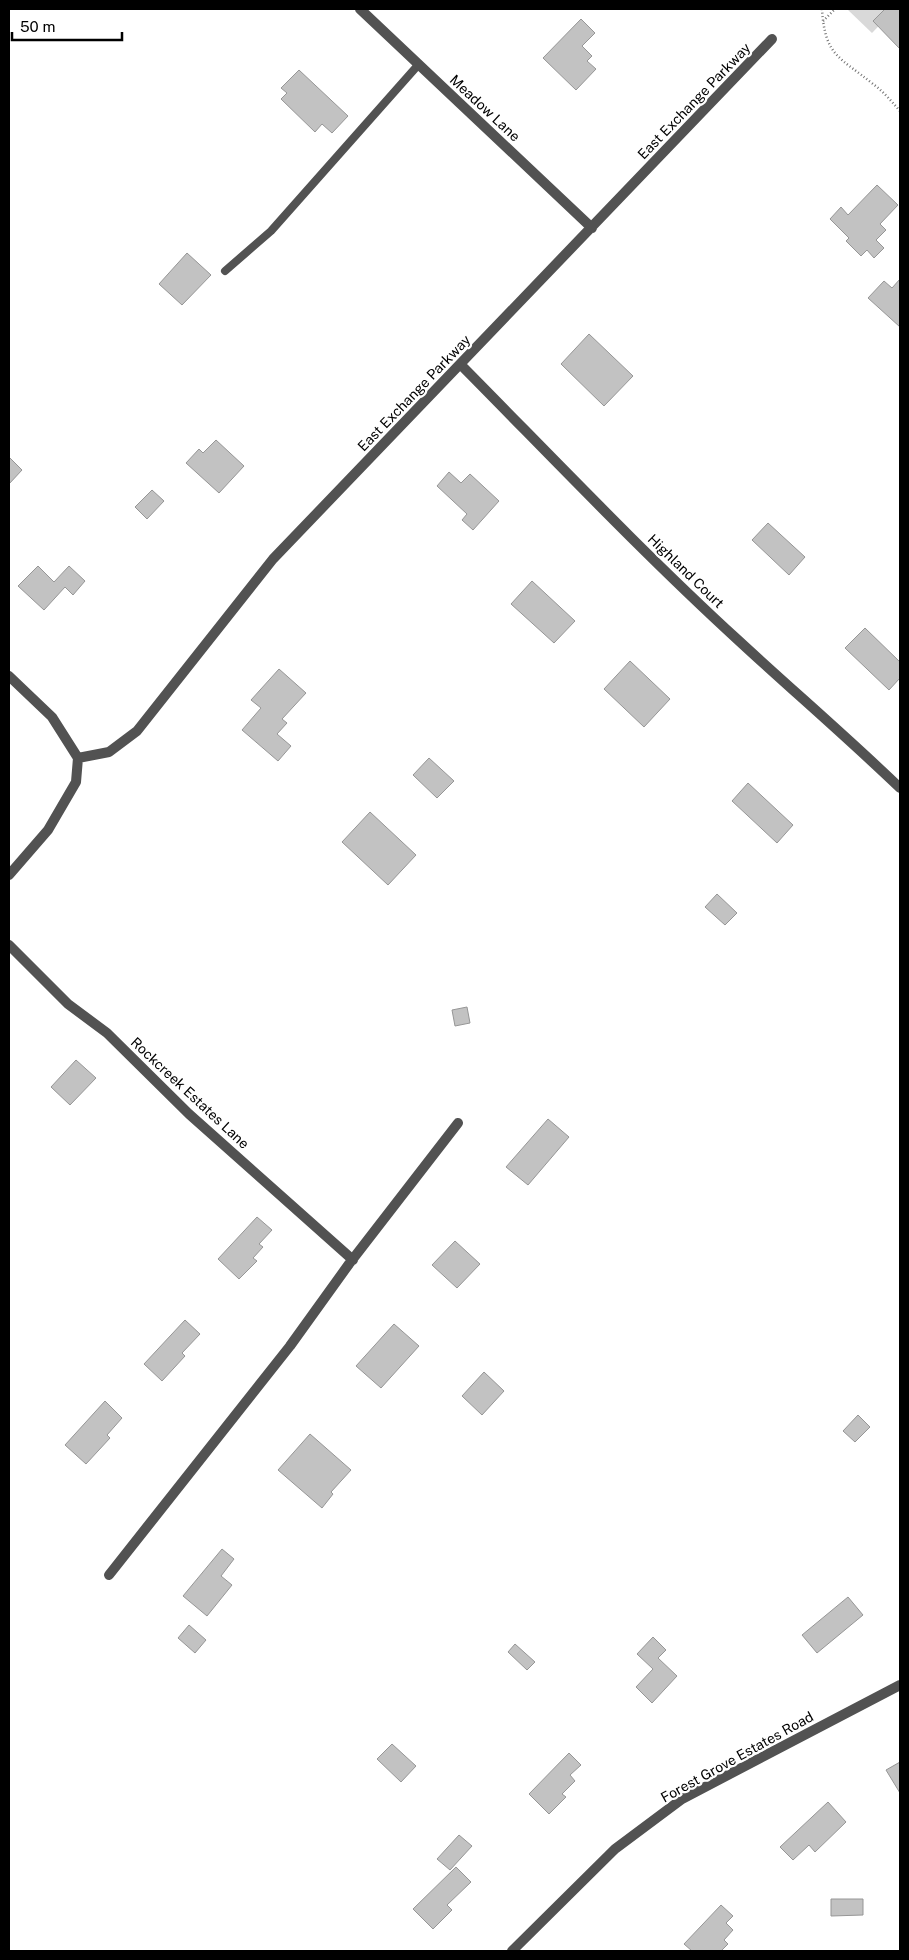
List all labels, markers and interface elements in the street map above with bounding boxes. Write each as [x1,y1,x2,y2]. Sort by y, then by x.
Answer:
scale bar [12,10,122,42]
text: 50 m [20,18,55,35]
street label: East Exchange Parkway [634,39,754,162]
street label: Meadow Lane [447,71,523,145]
street label: East Exchange Parkway [354,331,474,454]
street label: Highland Court [645,531,727,611]
street label: Rockcreek Estates Lane [128,1034,252,1152]
street label: Forest Grove Estates Road [658,1708,816,1806]

